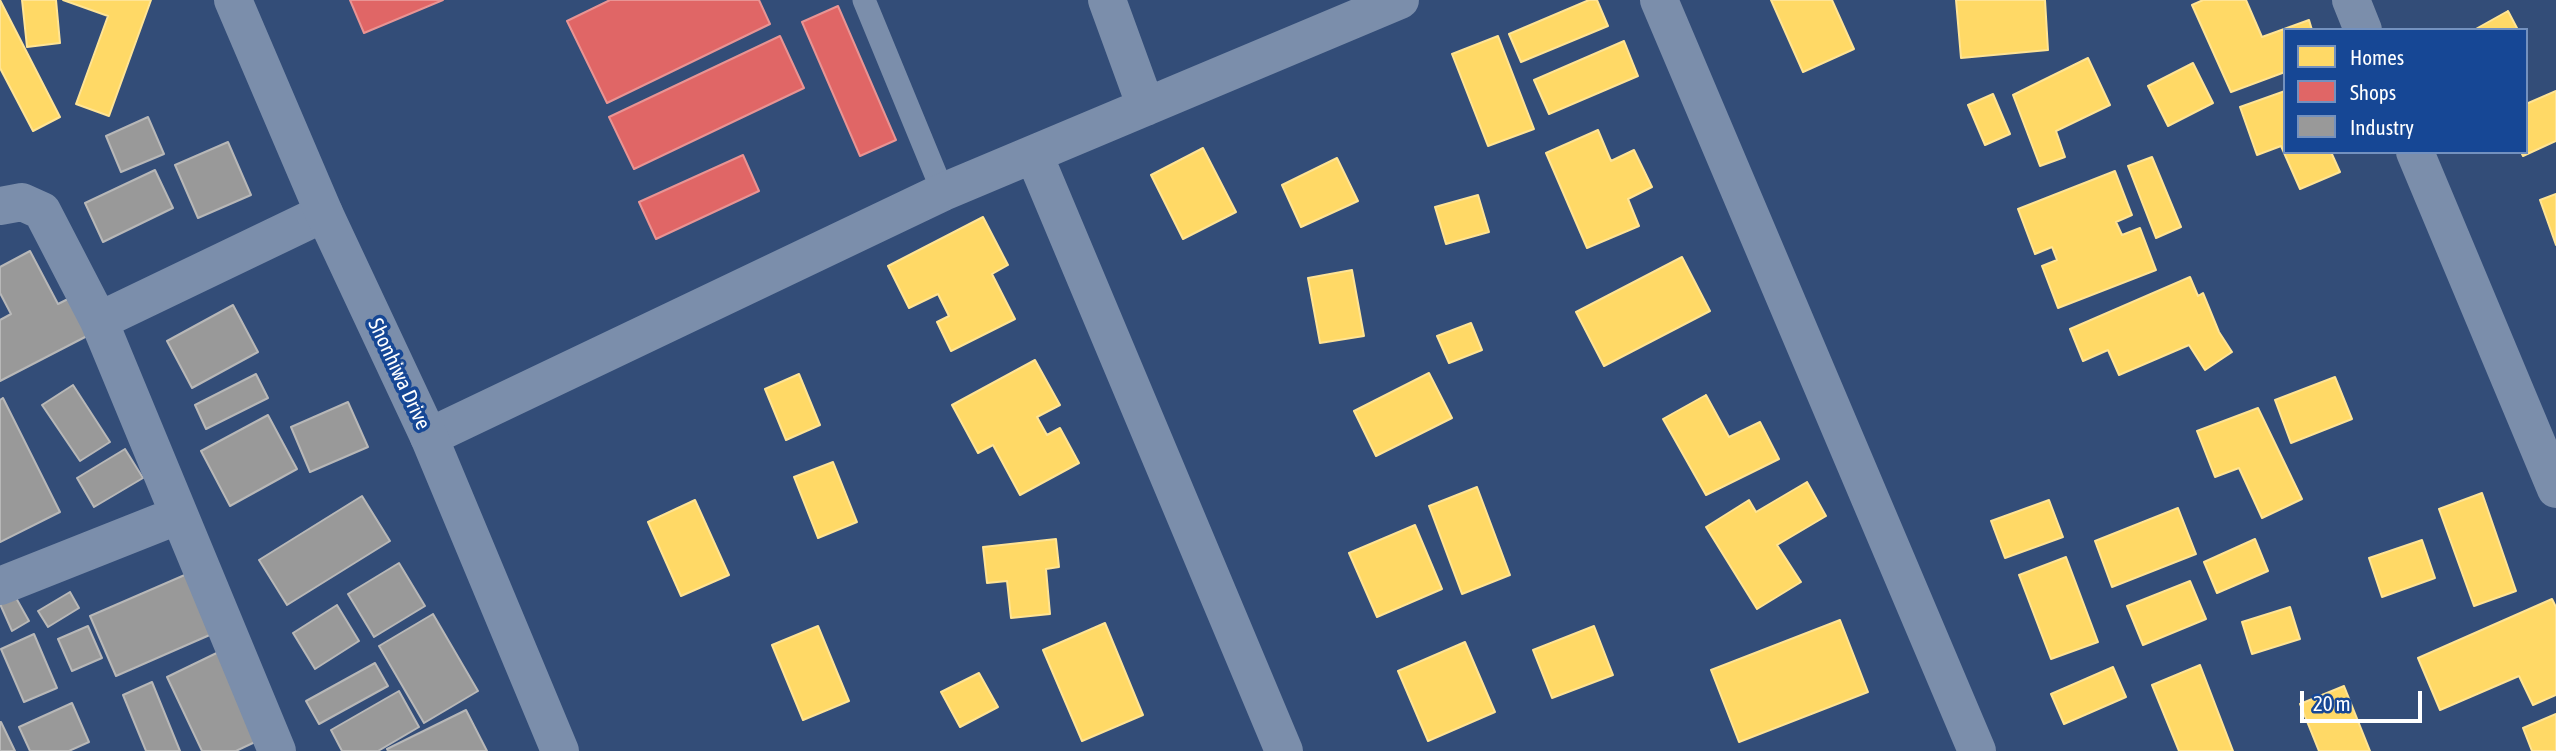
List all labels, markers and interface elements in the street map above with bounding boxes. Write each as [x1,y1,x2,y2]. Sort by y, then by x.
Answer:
legend [2283,28,2528,154]
text: Homes [2350,45,2404,69]
text: Shops [2350,80,2396,104]
text: Industry [2350,115,2414,139]
street label: Shonhiwa Drive [362,314,436,434]
scale bar [2304,678,2426,722]
text: 20 m [2313,691,2351,715]

